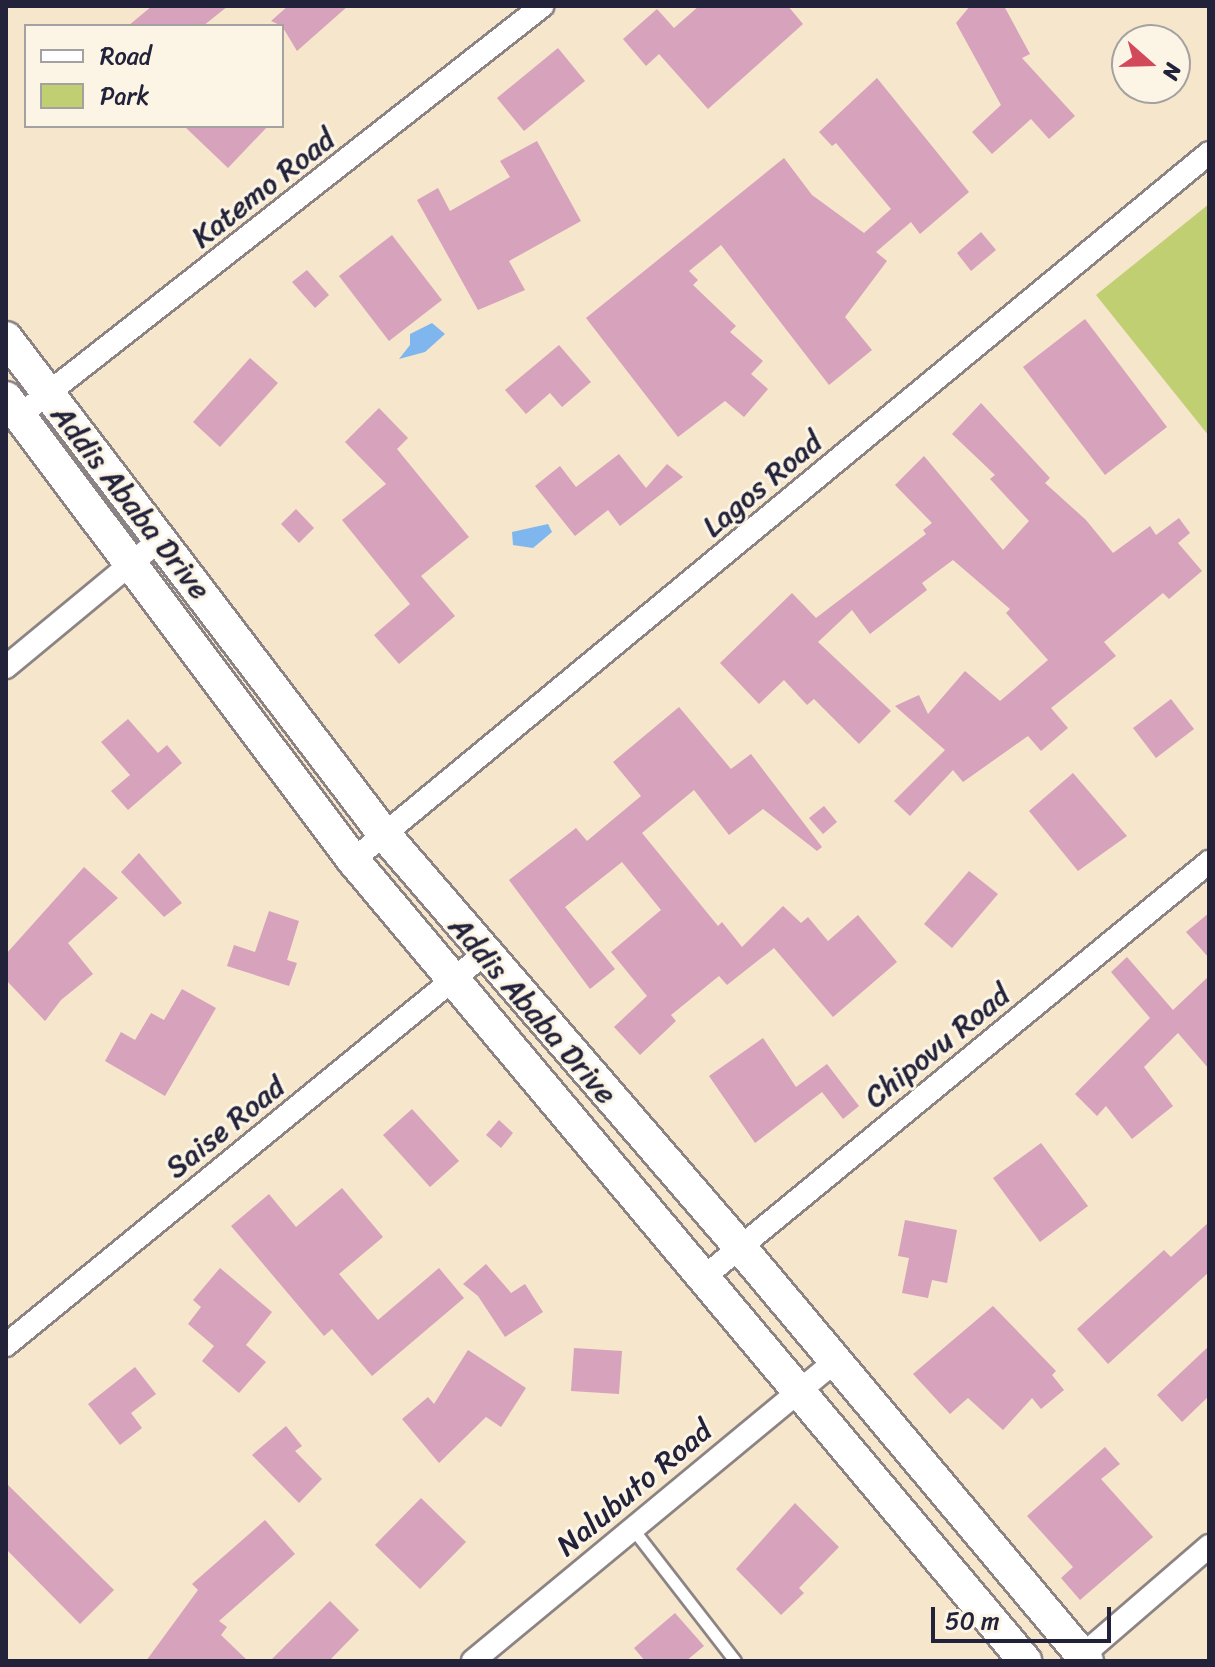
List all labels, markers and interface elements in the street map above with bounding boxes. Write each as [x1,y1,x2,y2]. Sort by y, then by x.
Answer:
legend [24,24,284,128]
north arrow [1111,24,1191,104]
text: Road [100,35,151,77]
text: N [1151,58,1193,86]
text: Park [100,75,149,117]
street label: Katemo Road [184,121,342,255]
street label: Addis Ababa Drive [44,397,218,607]
street label: Lagos Road [695,424,829,544]
street label: Addis Ababa Drive [441,909,625,1111]
street label: Chipovu Road [857,977,1017,1115]
street label: Saise Road [158,1068,292,1186]
street label: Nalubuto Road [549,1412,719,1564]
scale bar [935,1591,1115,1641]
text: 50 m [945,1600,1000,1642]

